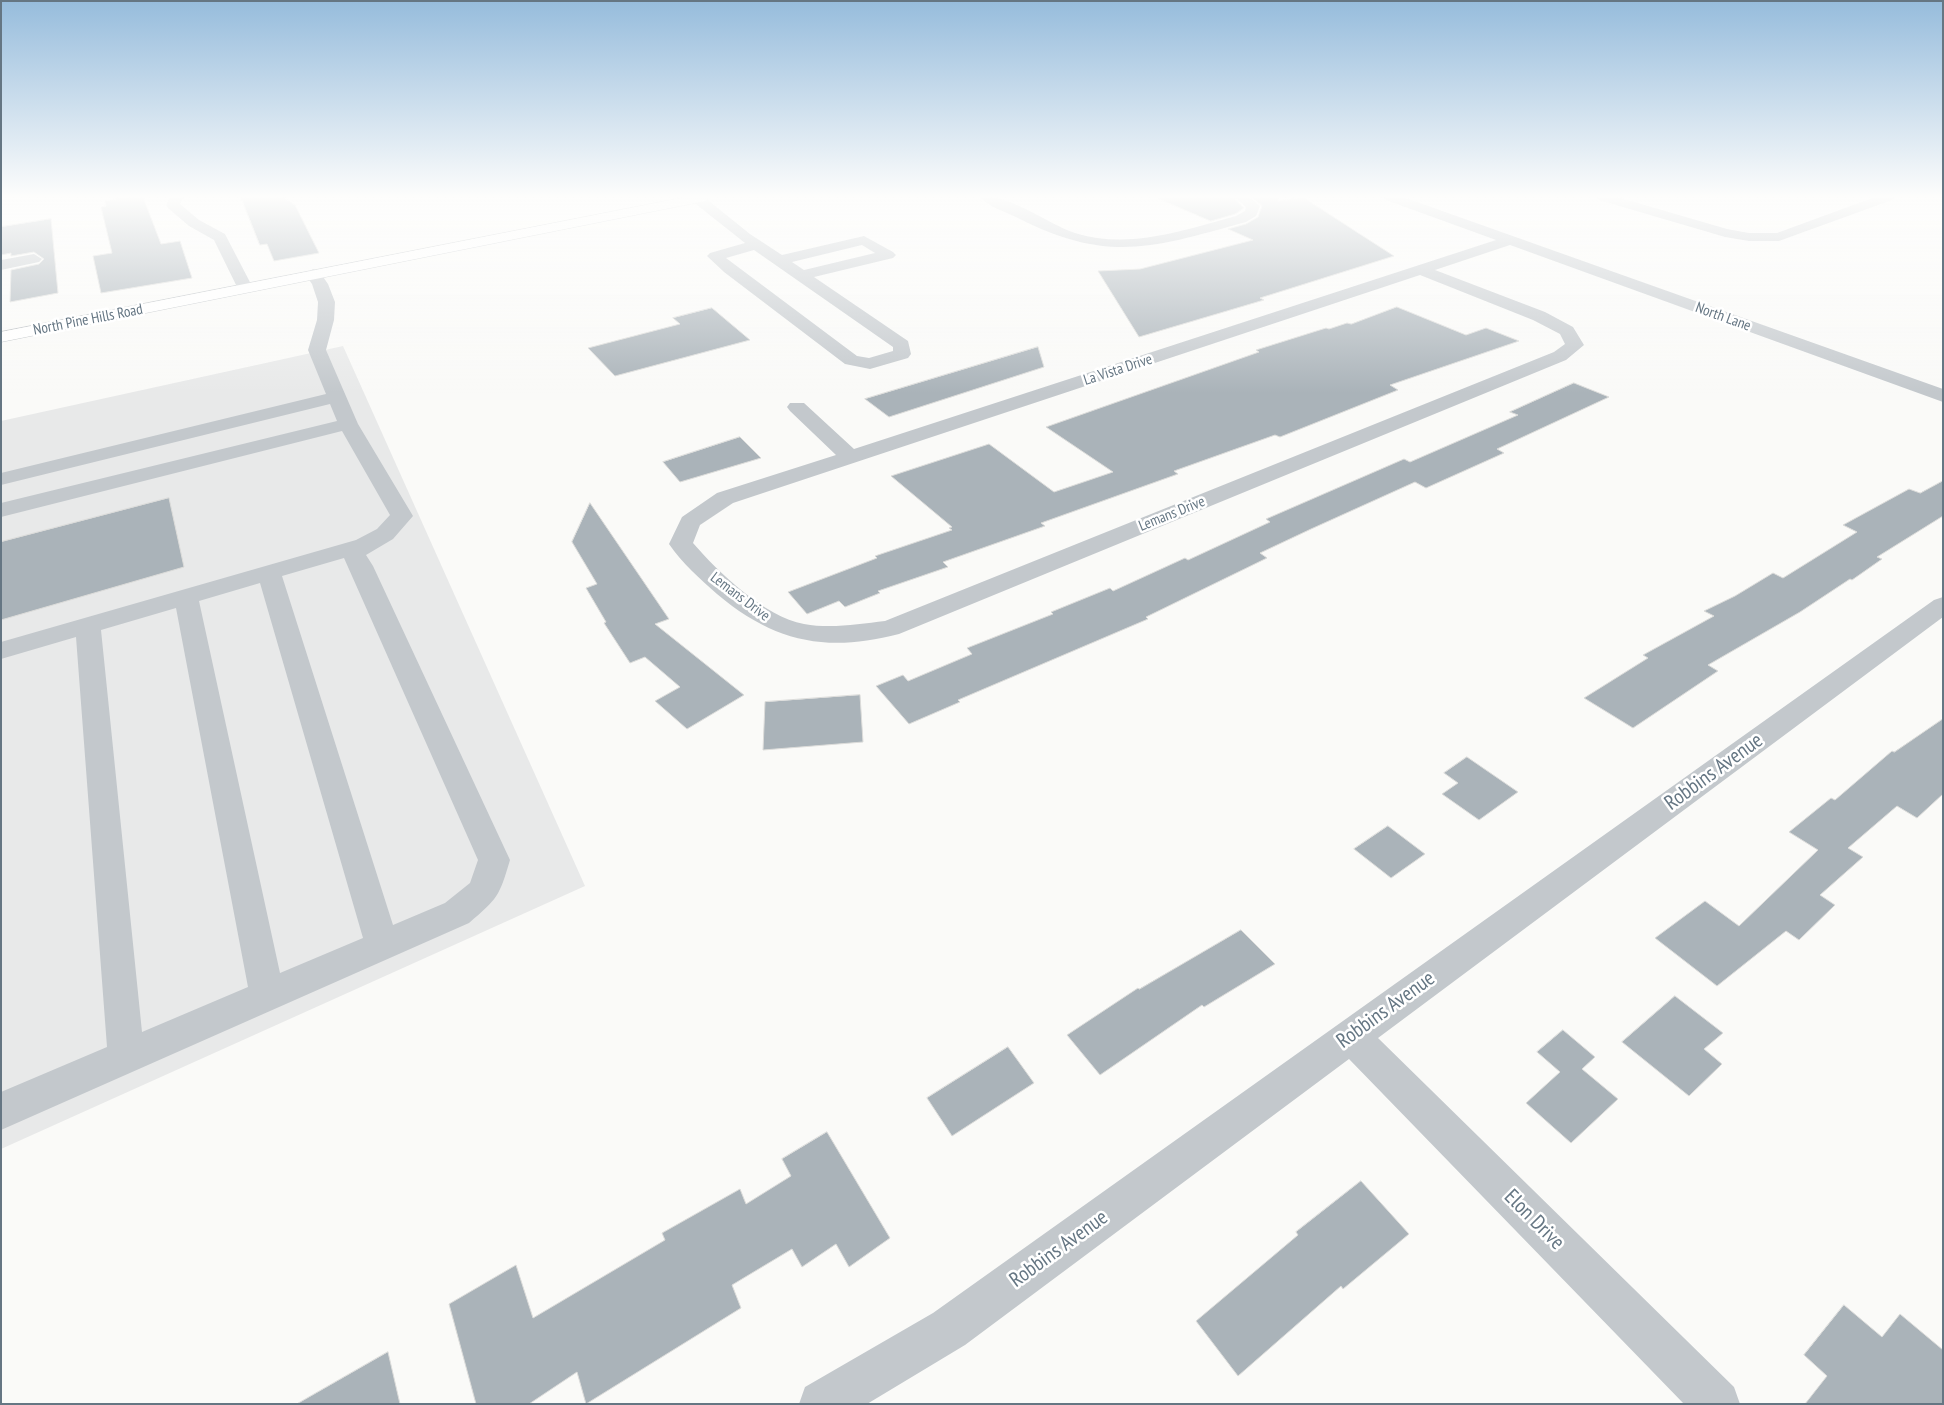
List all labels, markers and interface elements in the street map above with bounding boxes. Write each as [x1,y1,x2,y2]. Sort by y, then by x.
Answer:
street label: North Lane [1693,299,1753,335]
street label: North Pine Hills Road [32,301,144,339]
street label: La Vista Drive [1081,350,1155,390]
street label: Lemans Drive [1136,493,1208,535]
street label: Lemans Drive [707,569,773,625]
street label: Robbins Avenue [1660,728,1768,816]
street label: Robbins Avenue [1332,966,1440,1054]
street label: Elon Drive [1499,1185,1569,1255]
street label: Robbins Avenue [1005,1205,1113,1293]

